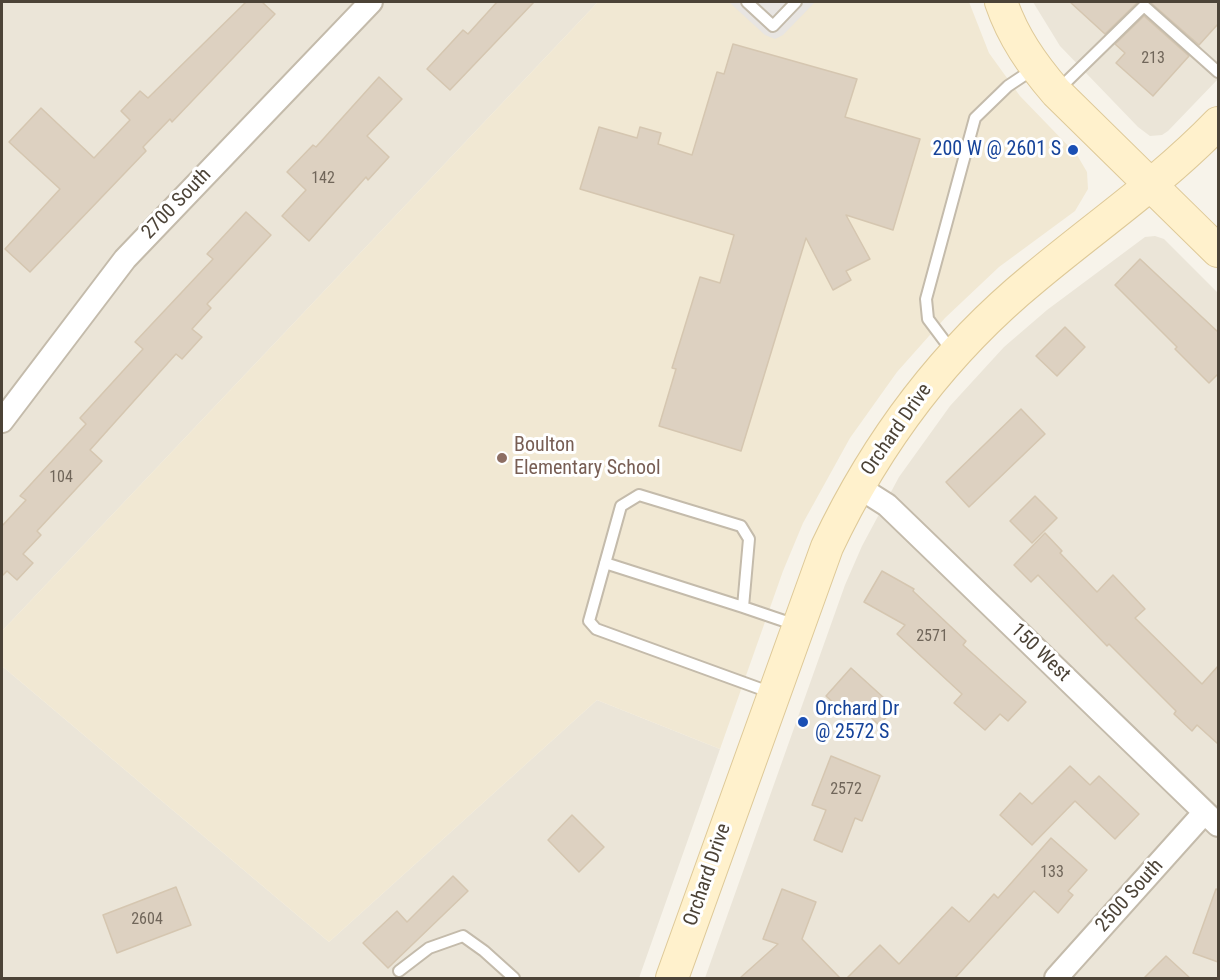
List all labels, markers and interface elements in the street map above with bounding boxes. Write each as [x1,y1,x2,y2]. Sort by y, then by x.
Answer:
house number: 213 [1141,49,1165,69]
place label: 200 W @ 2601 S [933,138,1061,162]
marker: 200 W @ 2601 S [1066,143,1080,157]
street label: 2700 South [137,163,217,245]
house number: 142 [311,169,335,189]
street label: Orchard Drive [857,379,937,481]
place label: Boulton Elementary School [514,434,661,481]
marker: Boulton Elementary School [495,451,509,465]
house number: 104 [49,468,73,488]
street label: 150 West [1005,619,1075,687]
house number: 2571 [916,627,948,647]
place label: Orchard Dr @ 2572 S [815,698,899,745]
marker: Orchard Dr @ 2572 S [796,715,810,729]
house number: 2572 [830,780,862,800]
street label: Orchard Drive [679,821,737,929]
street label: 2500 South [1091,855,1169,937]
house number: 133 [1040,863,1064,883]
house number: 2604 [131,910,163,930]

